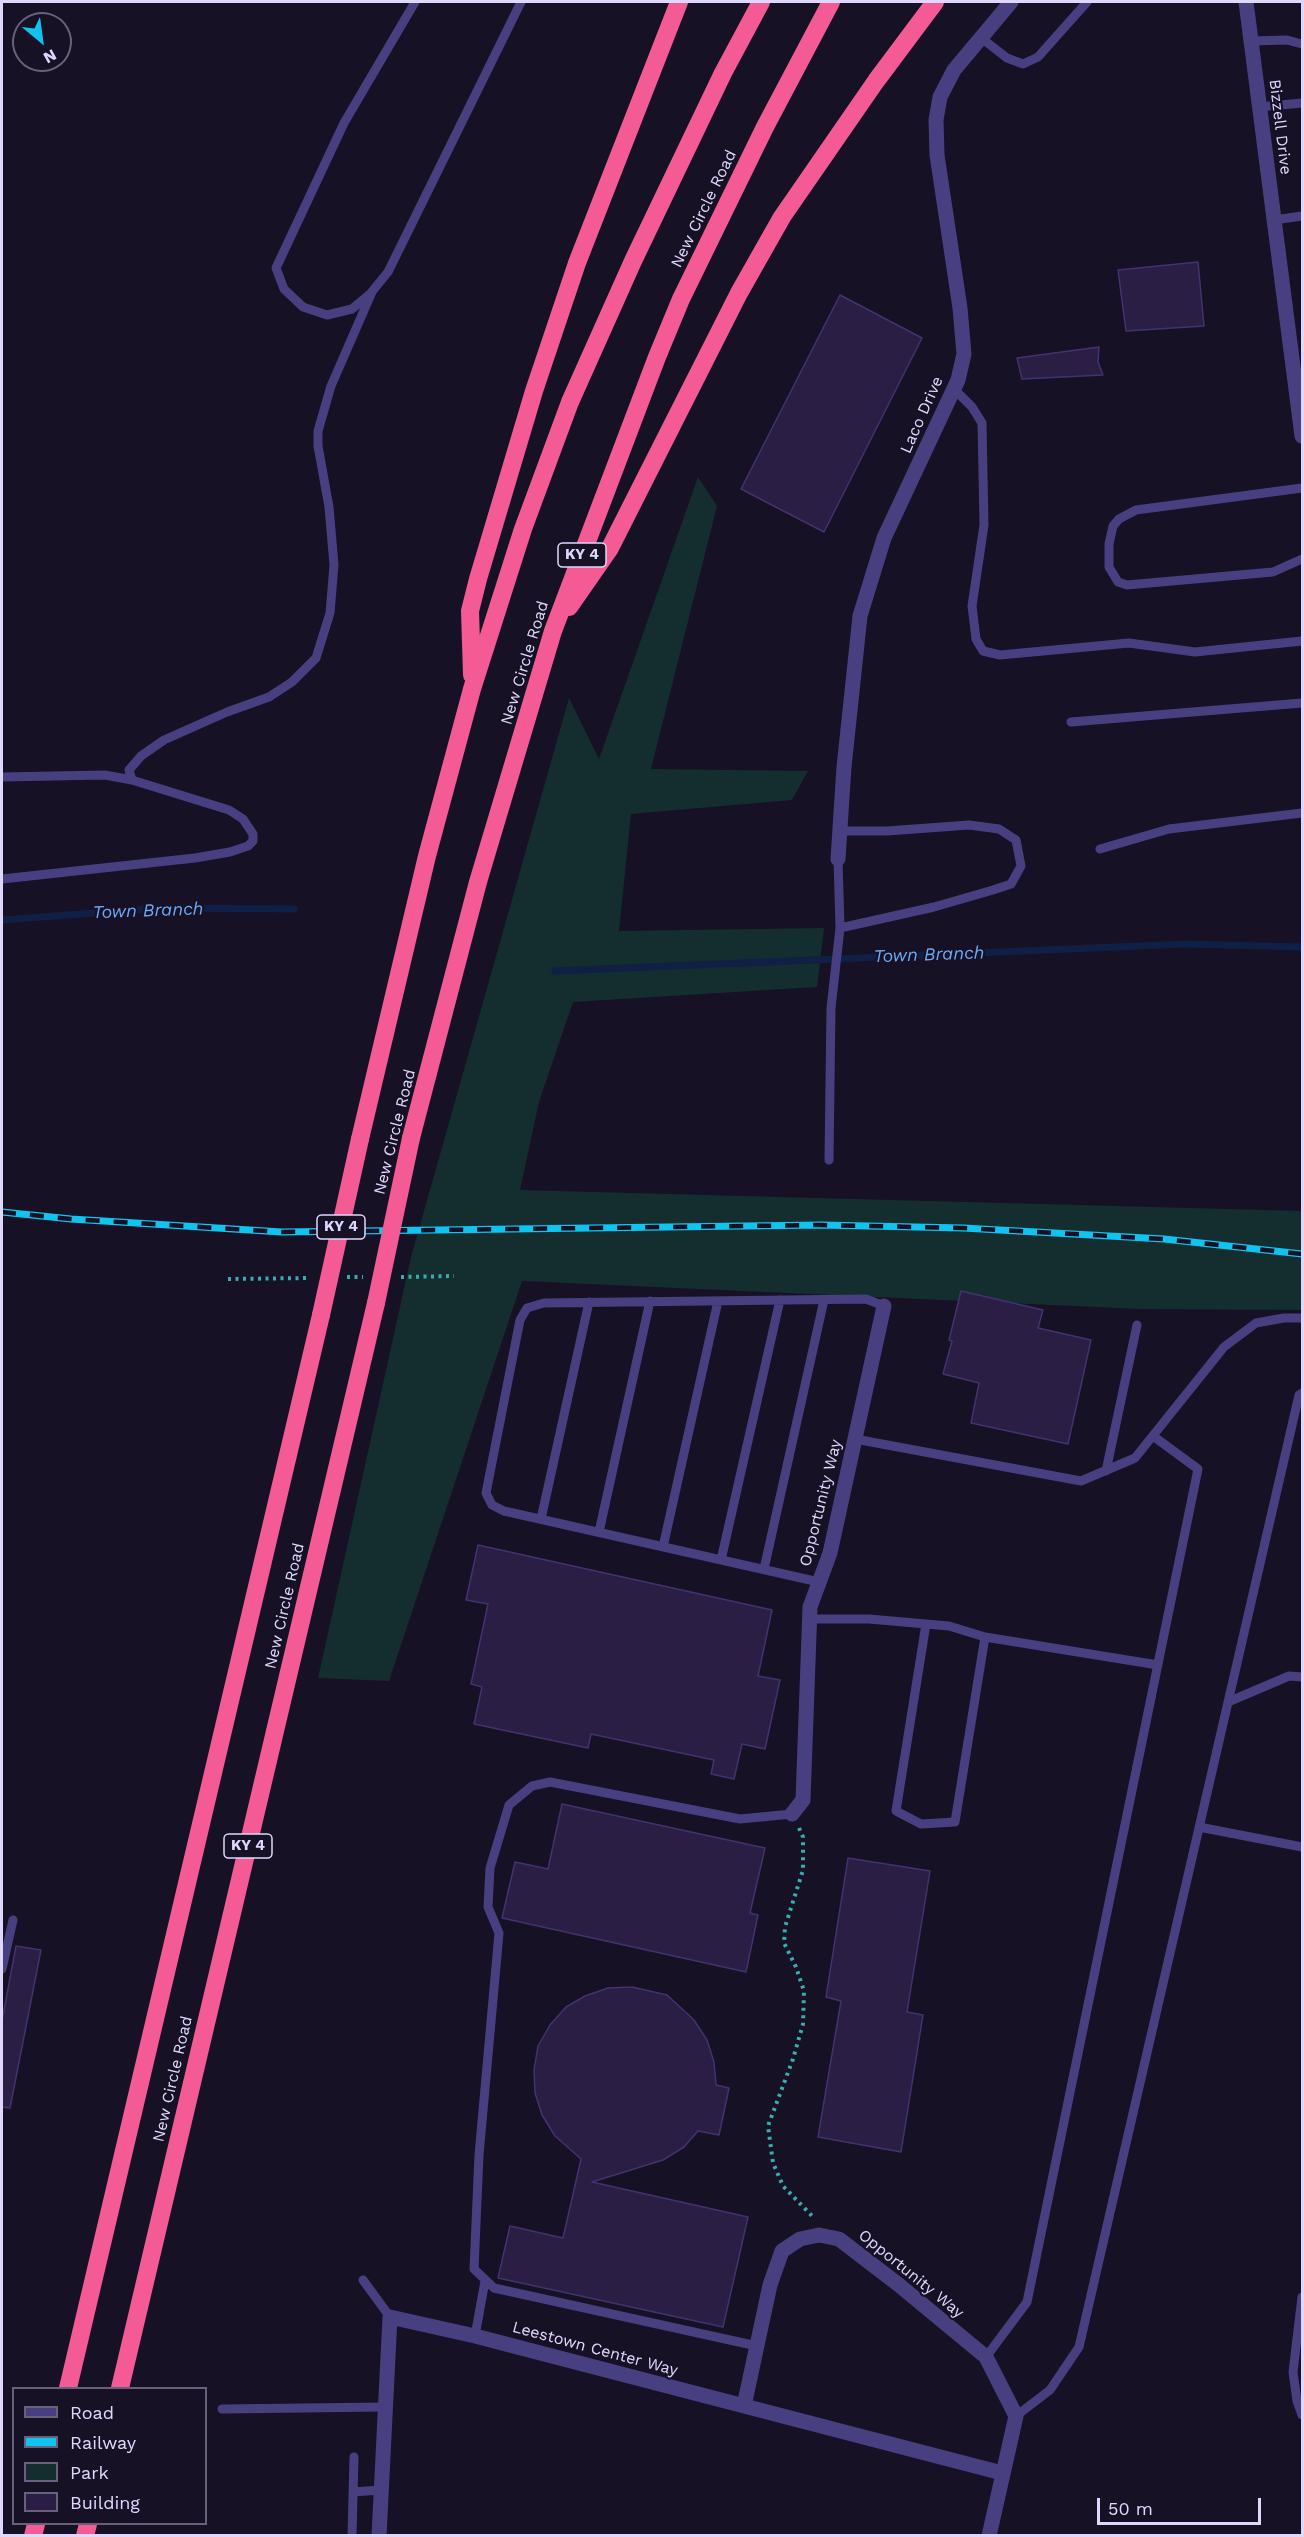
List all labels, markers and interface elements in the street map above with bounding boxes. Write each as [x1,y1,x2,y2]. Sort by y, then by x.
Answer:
north arrow [12,12,72,72]
text: N [40,45,60,68]
street label: Bizzell Drive [1265,78,1295,176]
street label: New Circle Road [667,147,741,271]
street label: Laco Drive [896,373,948,457]
road number: KY 4 [558,543,606,567]
street label: New Circle Road [497,599,553,727]
water label: Town Branch [92,898,204,924]
water label: Town Branch [873,942,985,968]
street label: New Circle Road [370,1067,420,1197]
road number: KY 4 [317,1215,365,1239]
street label: Opportunity Way [796,1437,846,1569]
street label: New Circle Road [261,1541,309,1671]
road number: KY 4 [224,1834,272,1858]
street label: New Circle Road [149,2014,197,2144]
street label: Opportunity Way [854,2226,968,2322]
street label: Leestown Center Way [510,2318,680,2380]
legend [12,2387,207,2525]
text: Road [70,2402,114,2423]
text: Railway [70,2432,136,2453]
text: Park [70,2462,109,2483]
scale bar [1100,2486,1264,2524]
text: Building [70,2492,140,2513]
text: 50 m [1108,2498,1153,2519]

